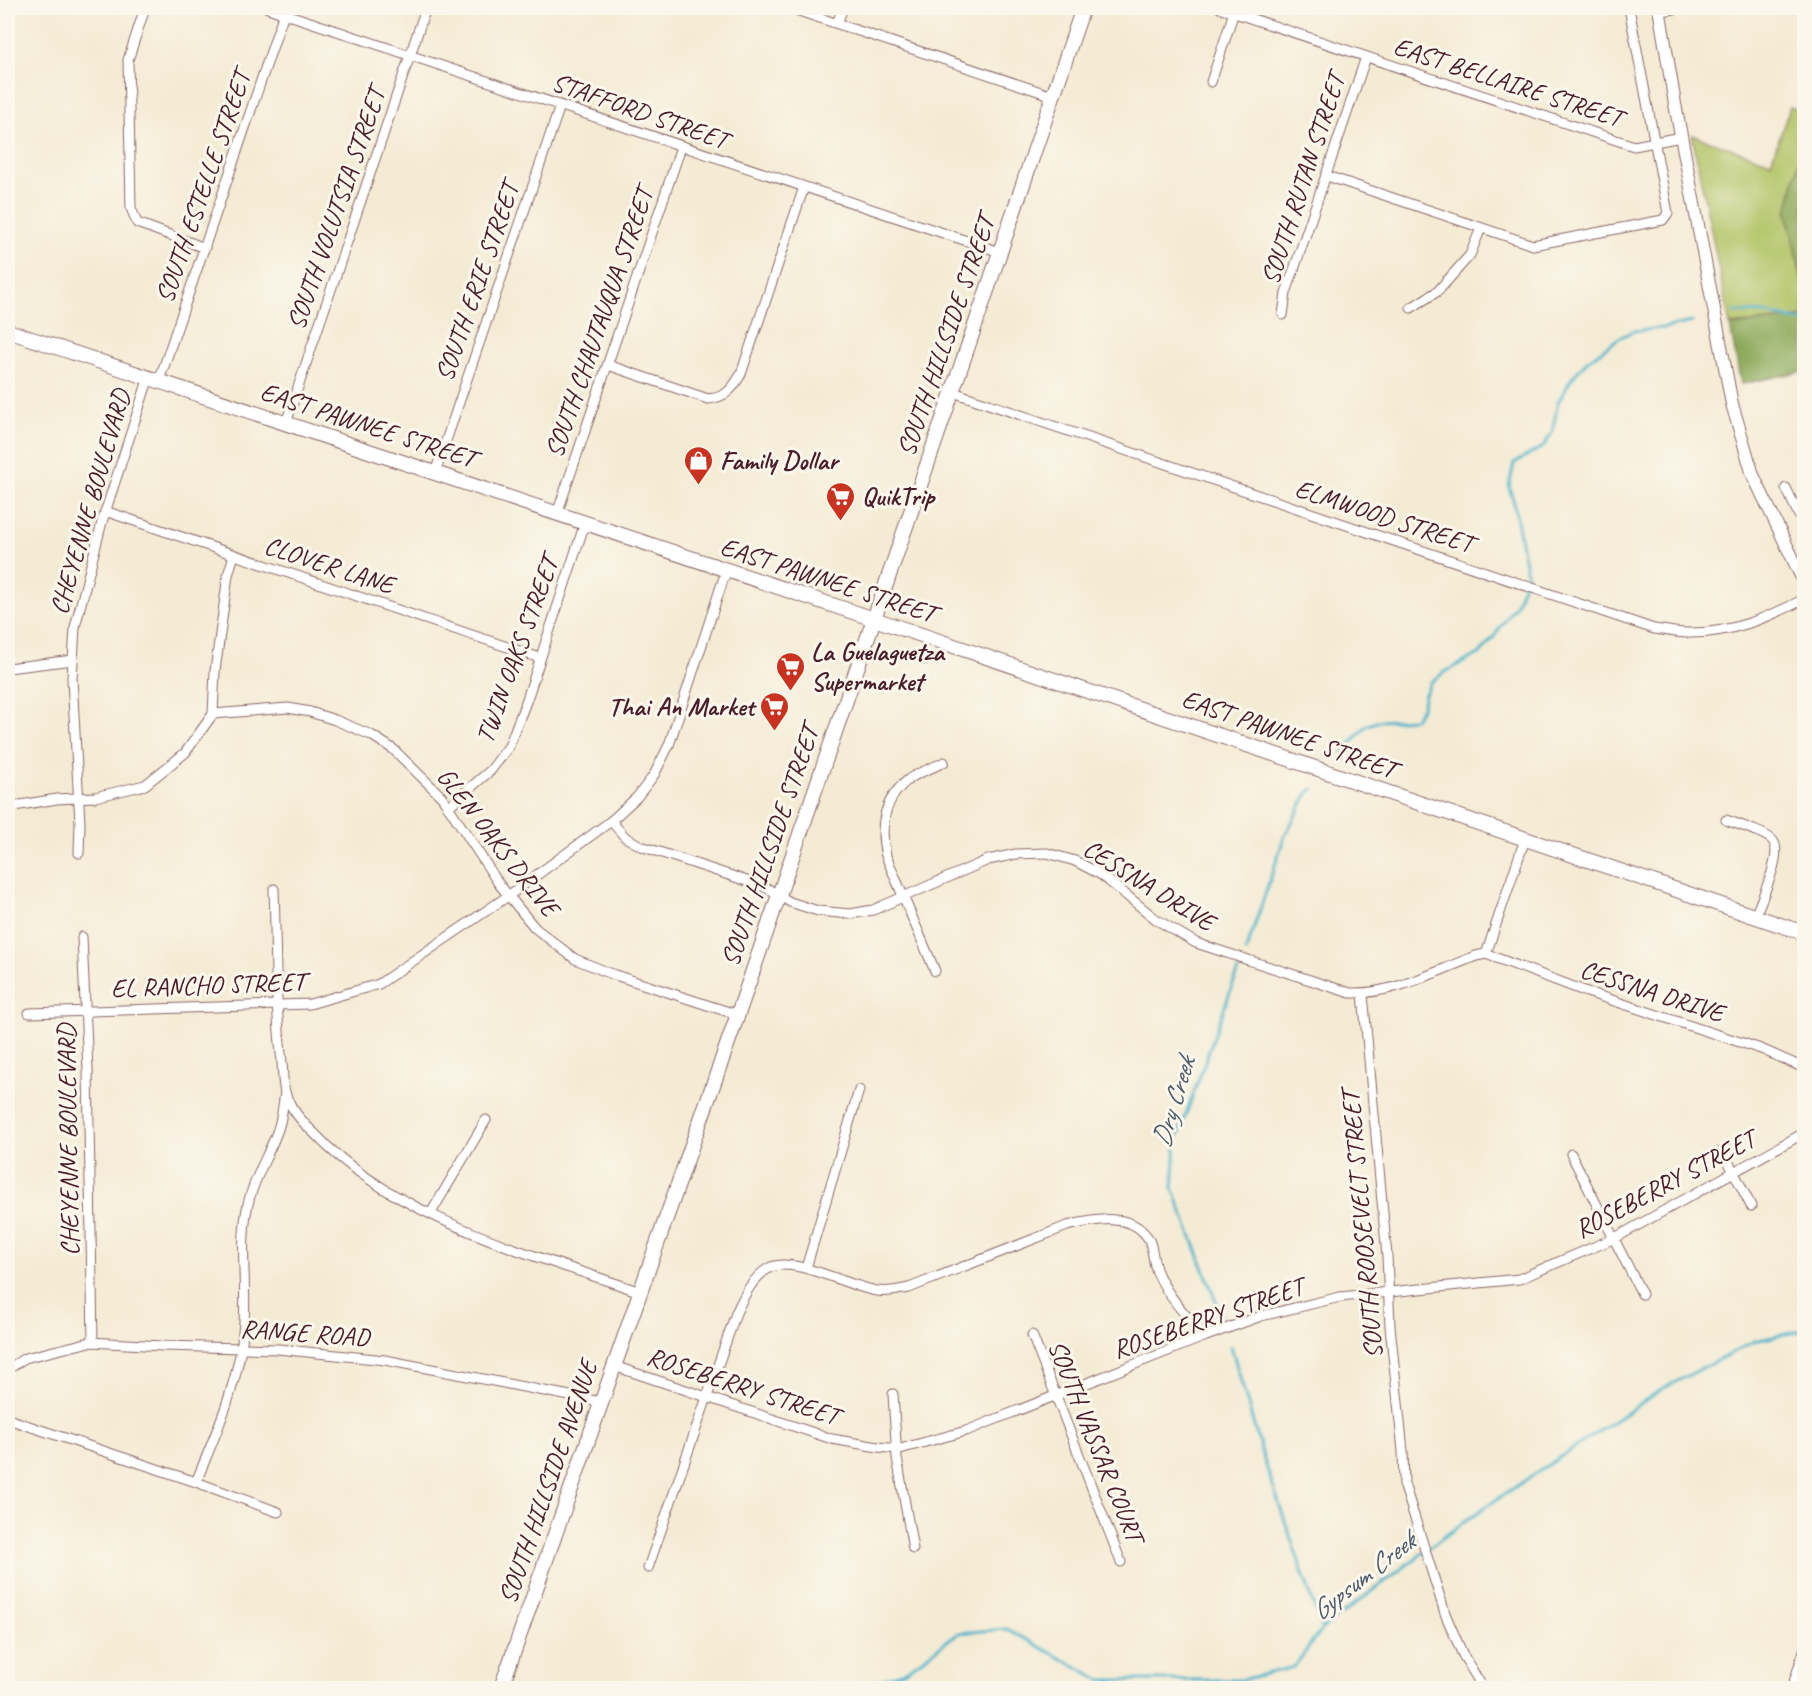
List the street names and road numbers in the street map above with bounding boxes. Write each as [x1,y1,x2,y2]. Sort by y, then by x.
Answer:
street label: EAST BELLAIRE STREET [1389,29,1631,136]
street label: SOUTH ESTELLE STREET [148,61,260,307]
street label: STAFFORD STREET [548,65,737,158]
street label: SOUTH RUTAN STREET [1253,65,1354,289]
street label: SOUTH VOLUTSIA STREET [279,78,395,334]
street label: SOUTH ERIE STREET [428,173,528,385]
street label: SOUTH CHAUTAUQUA STREET [537,178,663,462]
street label: SOUTH HILLSIDE STREET [889,205,1005,460]
street label: EAST PAWNEE STREET [256,375,486,478]
street label: CHEYENNE BOULEVARD [42,384,138,618]
street label: ELMWOOD STREET [1291,472,1483,562]
street label: CLOVER LANE [260,529,401,602]
street label: EAST PAWNEE STREET [716,530,946,633]
street label: TWIN OAKS STREET [468,546,568,748]
street label: EAST PAWNEE STREET [1178,682,1407,788]
street label: SOUTH HILLSIDE STREET [713,715,829,970]
street label: GLEN OAKS DRIVE [430,761,569,926]
street label: CESSNA DRIVE [1077,832,1223,940]
street label: CESSNA DRIVE [1576,952,1731,1031]
street label: EL RANCHO STREET [110,965,313,1005]
street label: CHEYENNE BOULEVARD [49,1022,87,1256]
street label: SOUTH ROOSEVELT STREET [1333,1083,1390,1360]
street label: ROSEBERRY STREET [1569,1120,1766,1246]
street label: ROSEBERRY STREET [1108,1268,1313,1366]
street label: RANGE ROAD [240,1312,372,1354]
street label: SOUTH VASSAR COURT [1040,1335,1153,1551]
street label: ROSEBERRY STREET [643,1339,848,1434]
street label: SOUTH HILLSIDE AVENUE [491,1353,606,1608]

